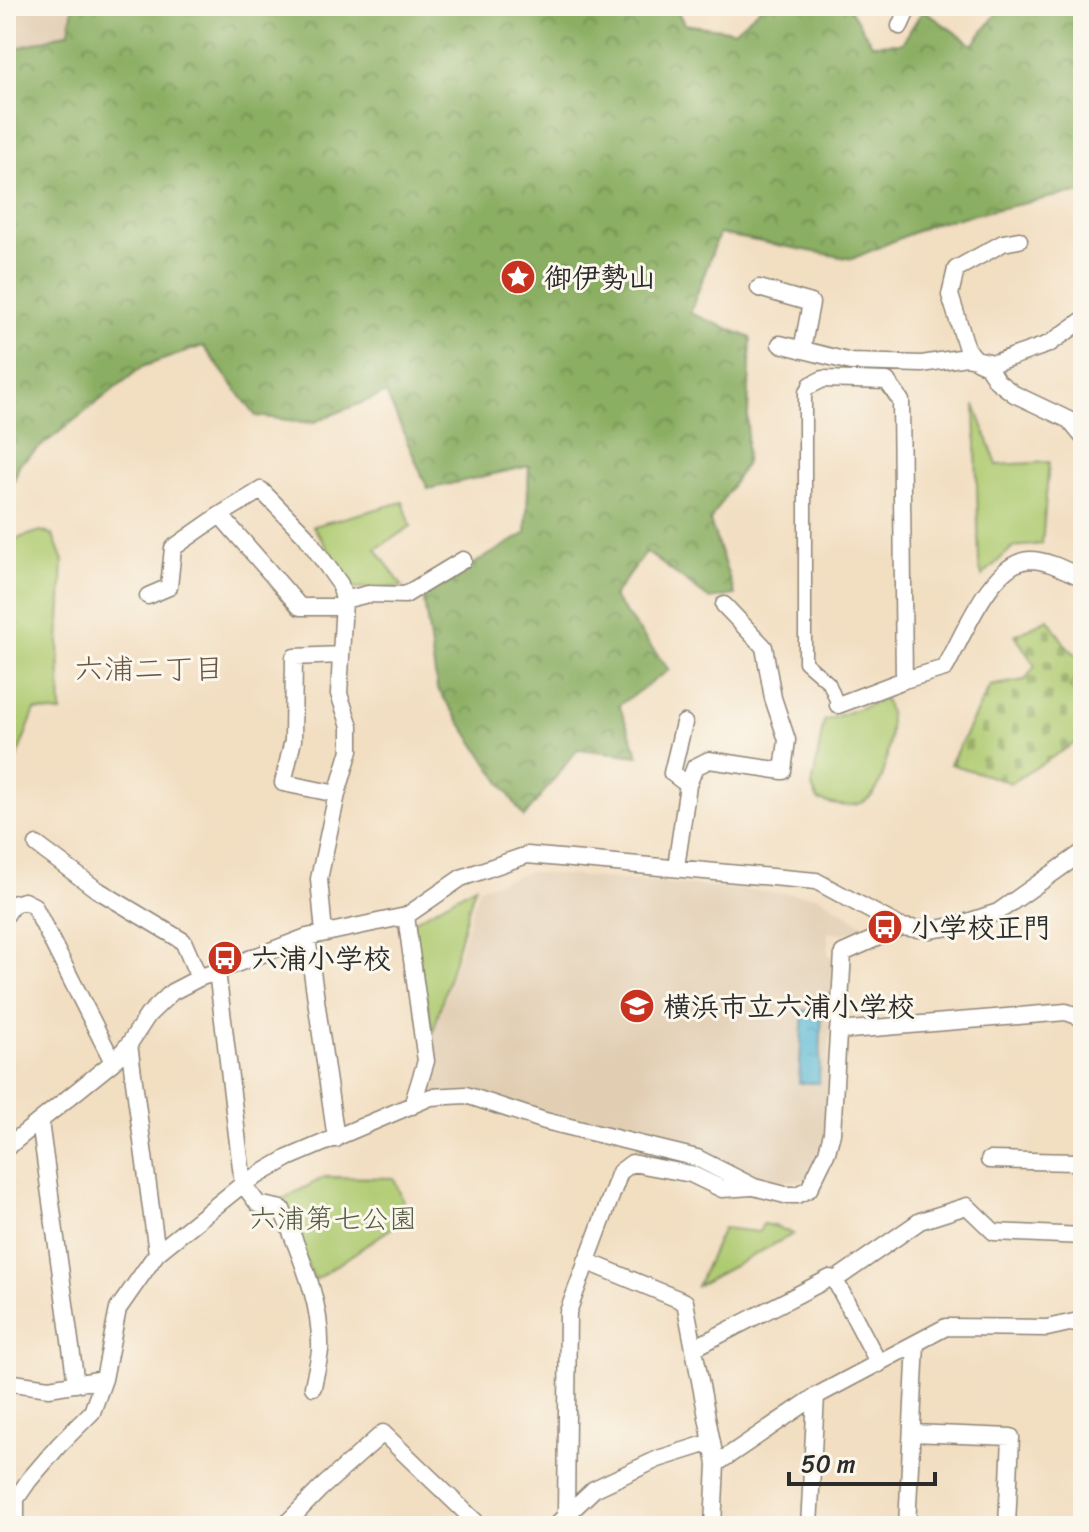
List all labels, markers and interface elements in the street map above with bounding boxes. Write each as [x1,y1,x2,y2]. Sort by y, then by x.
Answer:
place label: 御伊勢山 [544,253,656,302]
place icon: 御伊勢山 [499,258,537,296]
district label: 六浦二丁目 [74,642,224,696]
place label: 小学校正門 [911,903,1051,952]
bus stop icon: 小学校正門 [866,908,904,946]
place label: 六浦小学校 [251,934,391,983]
bus stop icon: 六浦小学校 [206,939,244,977]
place label: 横浜市立六浦小学校 [663,982,915,1031]
school or university icon: 横浜市立六浦小学校 [618,987,656,1025]
park label: 六浦第七公園 [249,1194,417,1243]
scale bar [789,1436,935,1486]
text: 50 m [801,1443,856,1485]

